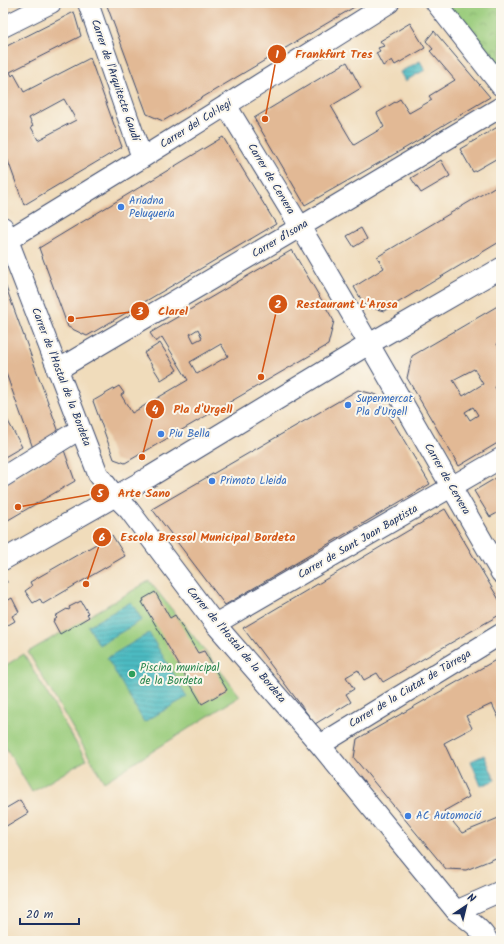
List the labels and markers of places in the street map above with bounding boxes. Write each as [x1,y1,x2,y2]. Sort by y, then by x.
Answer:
callout: Frankfurt Tres [267,42,381,66]
place label: Ariadna Peluqueria [129,192,175,223]
marker: Ariadna Peluqueria [116,202,126,212]
callout: Restaurant L'Arosa [268,292,405,316]
callout: Clarel [130,299,196,323]
place label: Supermercat Pla d'Urgell [356,390,413,421]
callout: Pla d'Urgell [145,397,240,421]
marker: Supermercat Pla d'Urgell [343,400,353,410]
place label: Piu Bella [169,425,210,443]
marker: Piu Bella [156,429,166,439]
place label: Primoto Lleida [220,472,287,490]
marker: Primoto Lleida [207,476,217,486]
callout: Arte Sano [90,481,178,505]
callout: Escola Bressol Municipal Bordeta [92,525,303,549]
place label: Piscina municipal de la Bordeta [140,659,220,690]
marker: Piscina municipal de la Bordeta [127,669,137,679]
place label: AC Automoció [416,807,482,825]
marker: AC Automoció [403,811,413,821]

